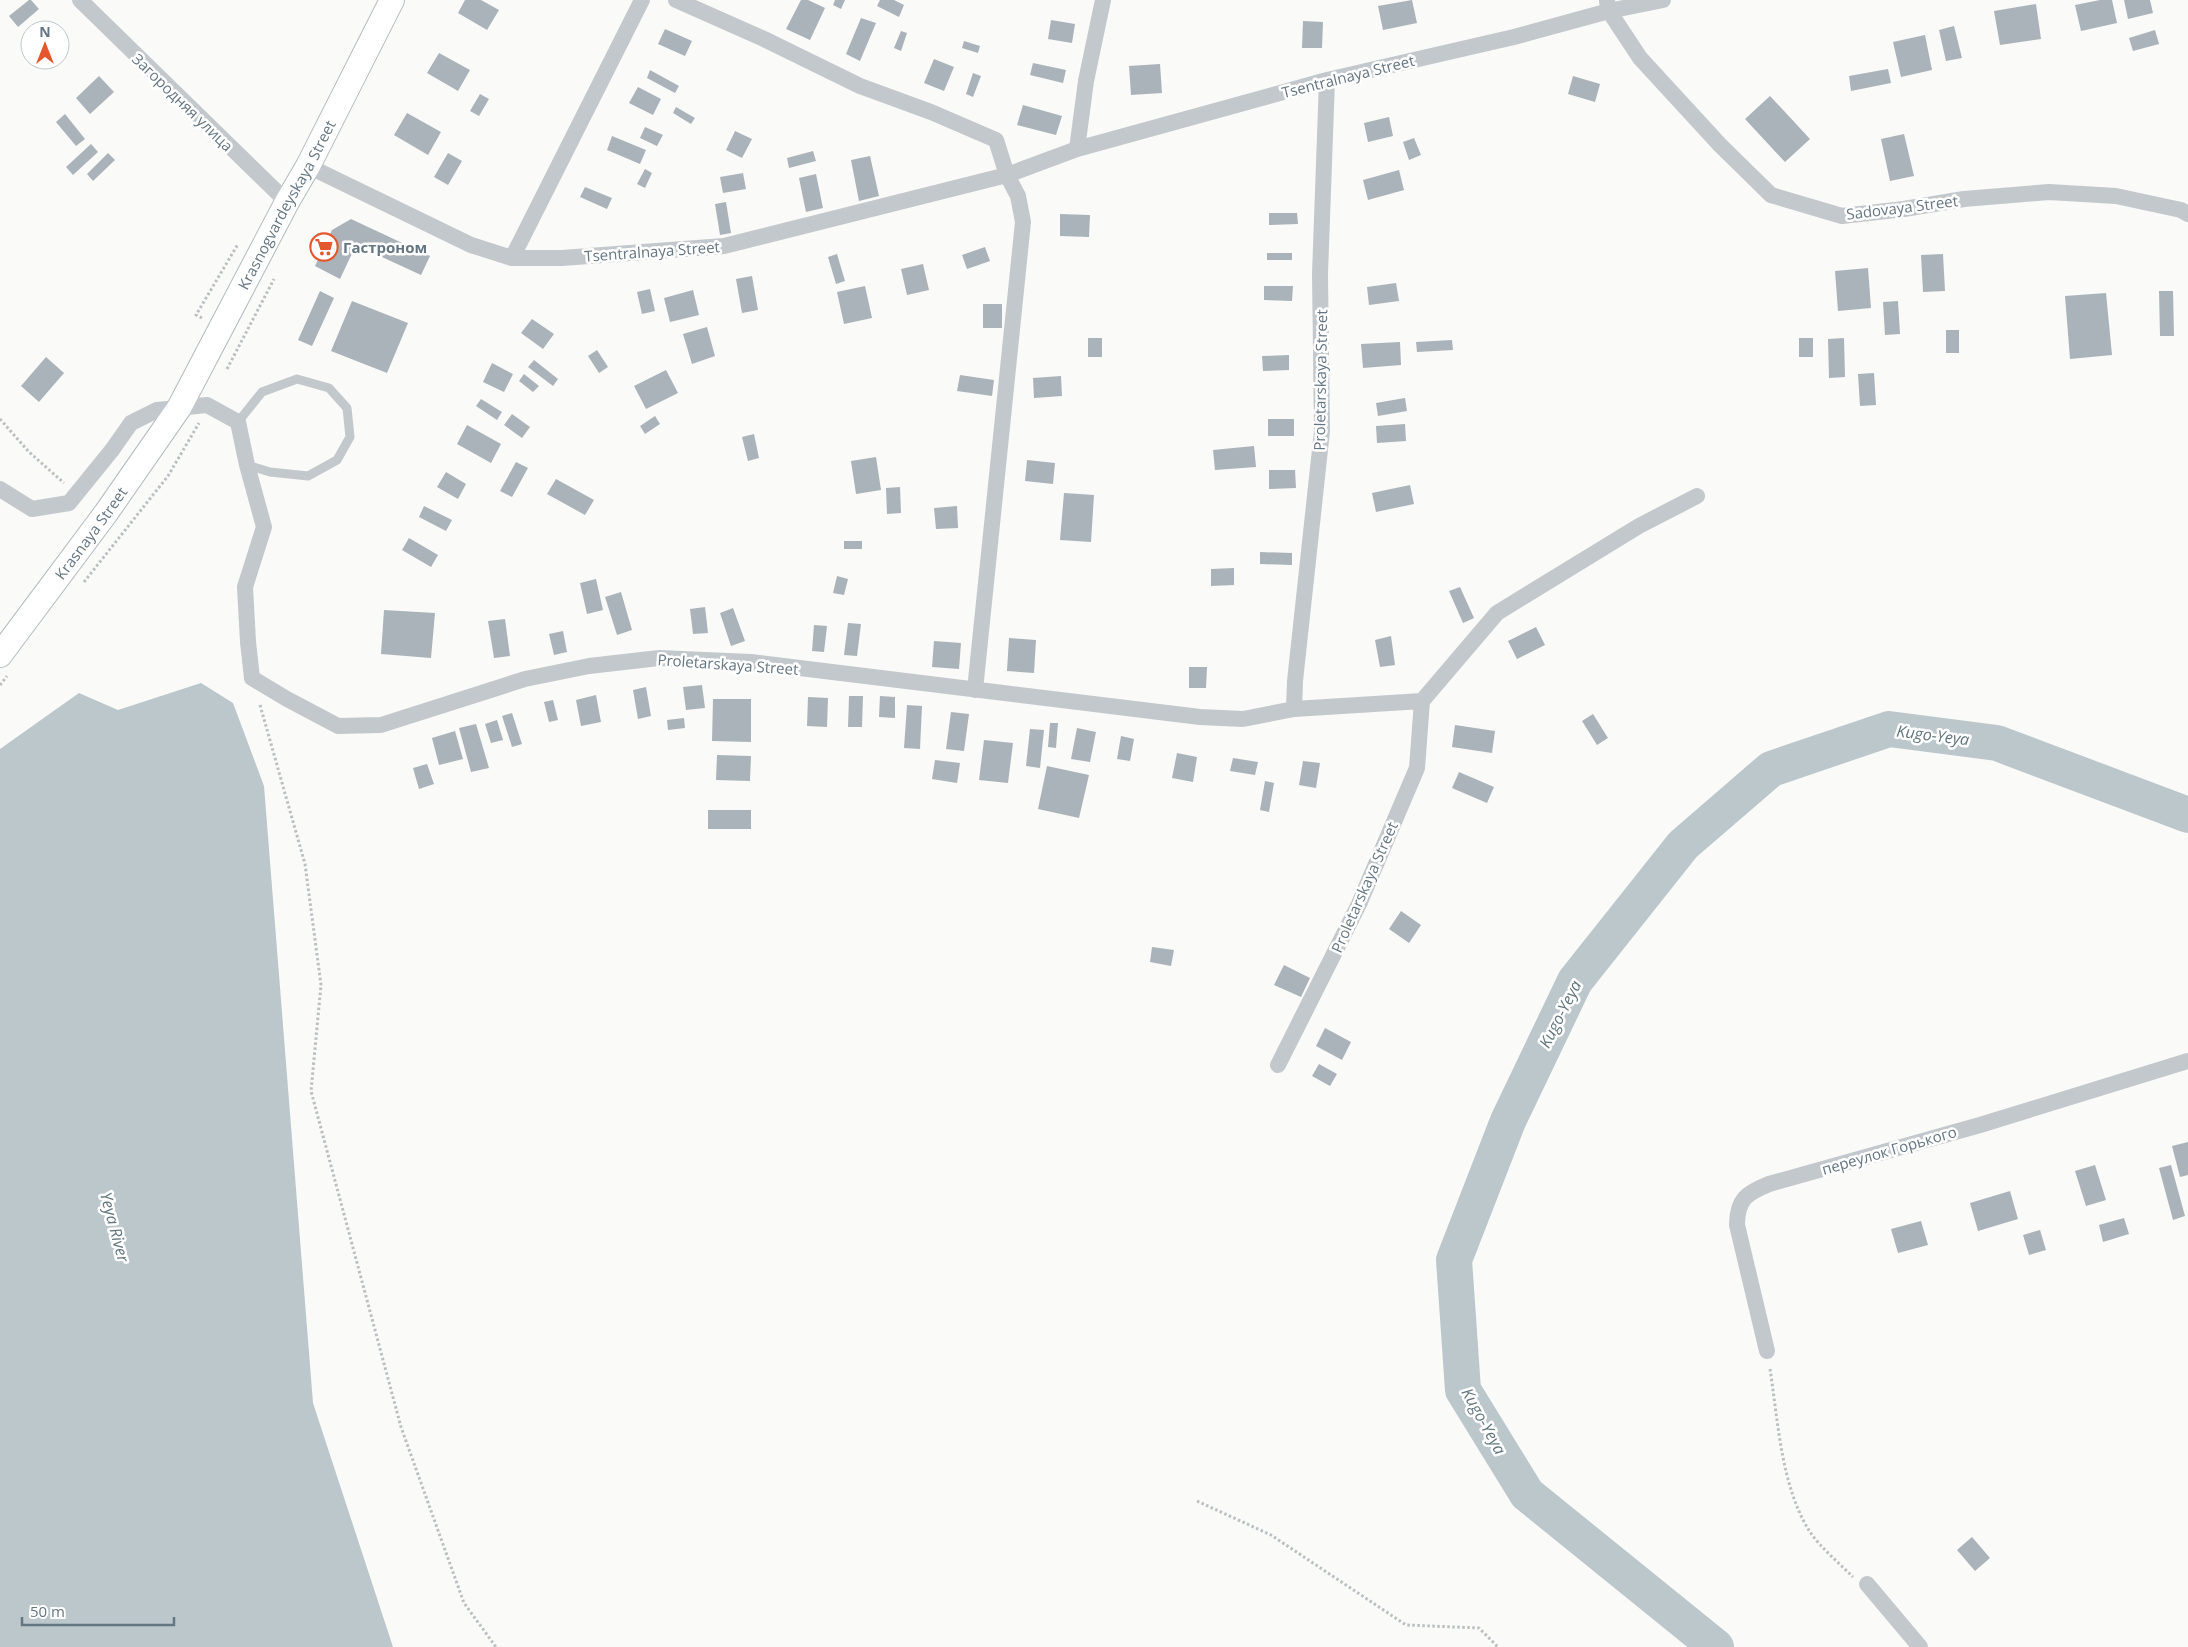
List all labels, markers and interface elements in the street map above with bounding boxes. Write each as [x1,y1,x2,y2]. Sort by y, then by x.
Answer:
north arrow [20,20,70,70]
text: N [39,22,51,41]
street label: Загородняя улица [128,49,238,155]
street label: Tsentralnaya Street [1280,50,1416,102]
street label: Krasnogvardeyskaya Street [233,117,340,293]
street label: Sadovaya Street [1845,190,1959,224]
supermarket icon: Гастроном [309,232,339,262]
street label: Tsentralnaya Street [584,236,720,266]
place label: Гастроном [343,237,427,257]
street label: Proletarskaya Street [1309,309,1331,451]
street label: Krasnaya Street [50,483,131,583]
street label: Proletarskaya Street [657,649,799,679]
water label: Kugo-Yeya [1895,720,1971,750]
street label: Proletarskaya Street [1326,818,1402,956]
water label: Kugo-Yeya [1534,976,1586,1052]
street label: переулок Горького [1819,1121,1959,1179]
water label: Yeya River [95,1190,135,1265]
water label: Kugo-Yeya [1457,1384,1511,1458]
scale bar [22,1594,175,1626]
text: 50 m [30,1601,65,1621]

